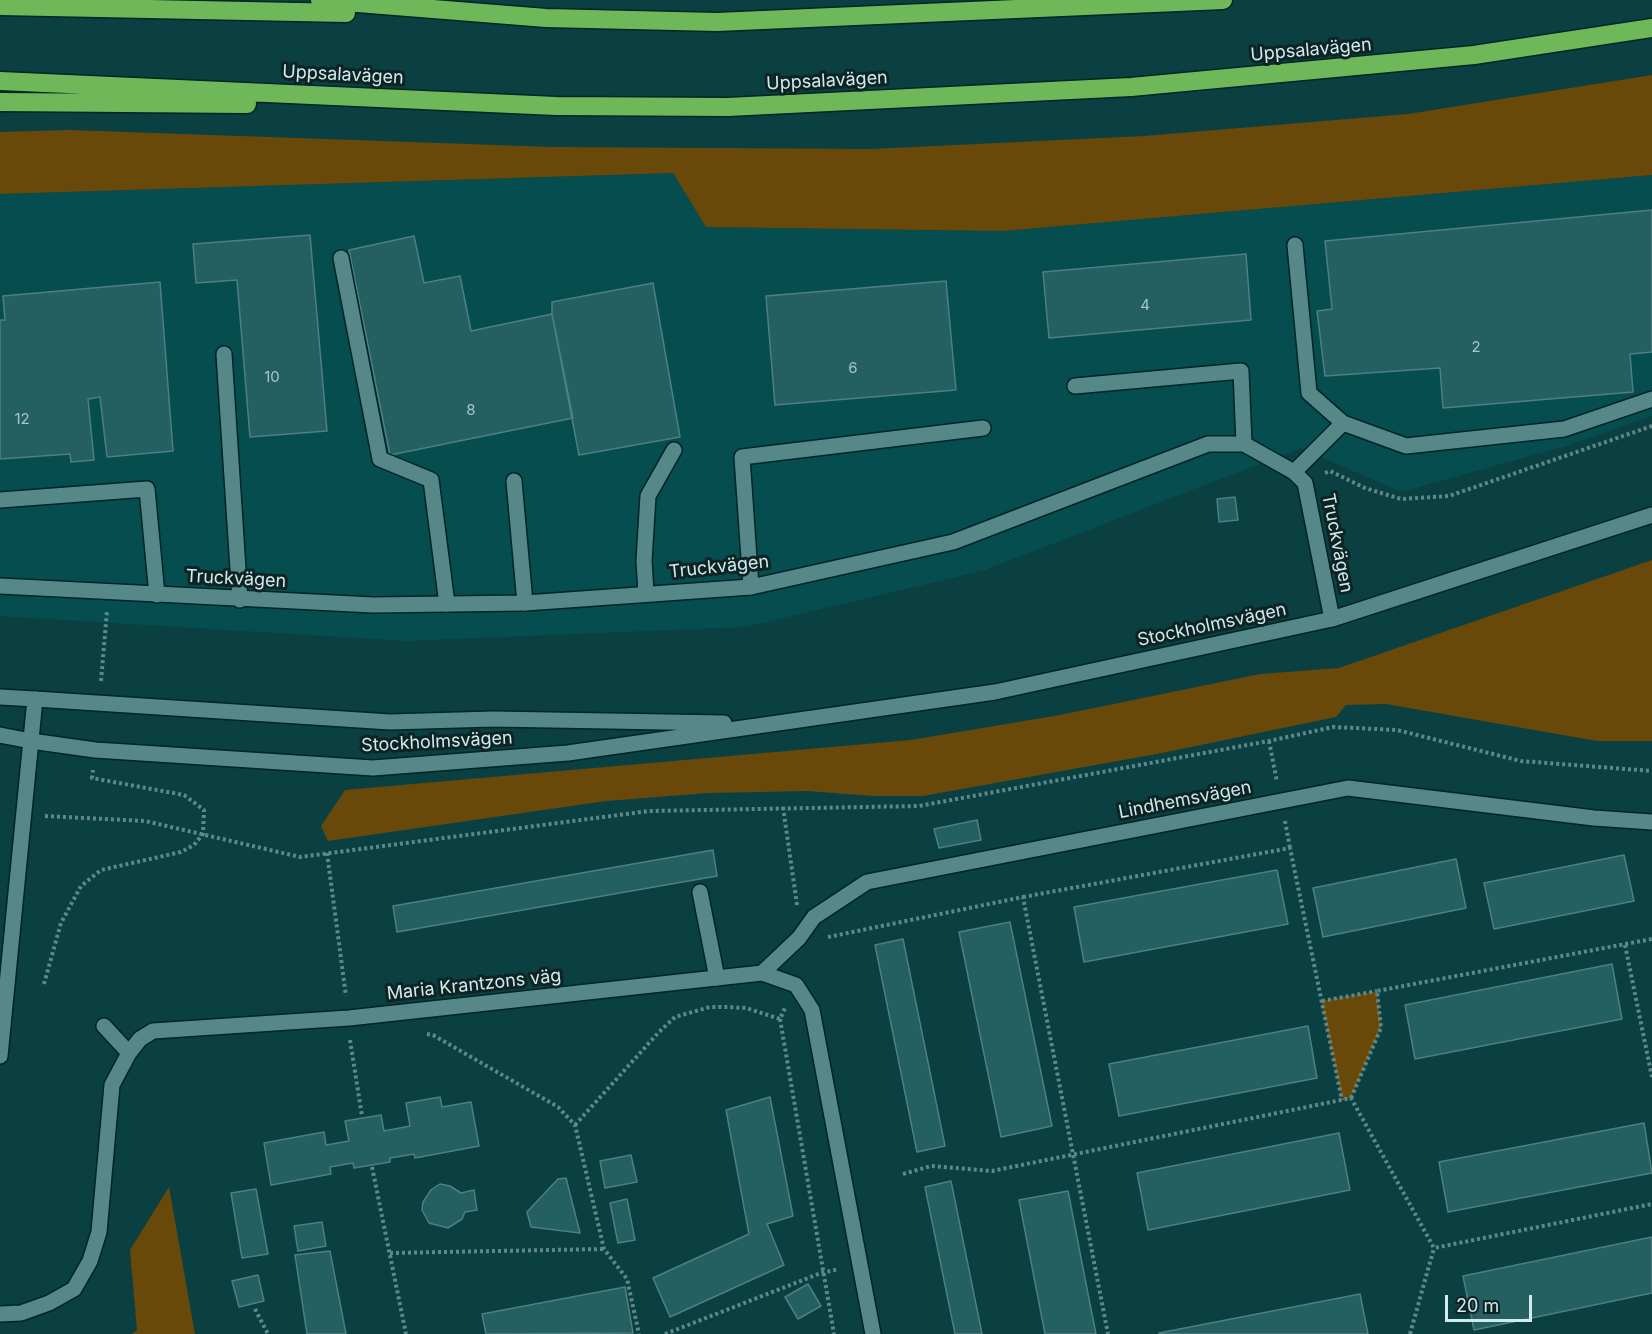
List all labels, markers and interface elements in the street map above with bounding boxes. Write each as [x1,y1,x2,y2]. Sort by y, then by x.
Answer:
street label: Uppsalavägen [1250,34,1372,66]
street label: Uppsalavägen [282,61,404,89]
street label: Uppsalavägen [766,67,888,95]
house number: 4 [1140,296,1150,314]
house number: 2 [1471,338,1481,356]
house number: 6 [848,359,858,377]
house number: 10 [264,368,280,386]
house number: 8 [466,401,476,419]
house number: 12 [14,410,30,428]
street label: Truckvägen [1317,492,1357,594]
street label: Truckvägen [668,551,770,583]
street label: Truckvägen [185,566,287,592]
street label: Stockholmsvägen [1136,599,1288,651]
street label: Stockholmsvägen [361,727,513,757]
street label: Lindhemsvägen [1117,777,1253,823]
street label: Maria Krantzons väg [386,965,562,1005]
scale bar [1448,1283,1535,1321]
text: 20 m [1456,1295,1499,1316]

